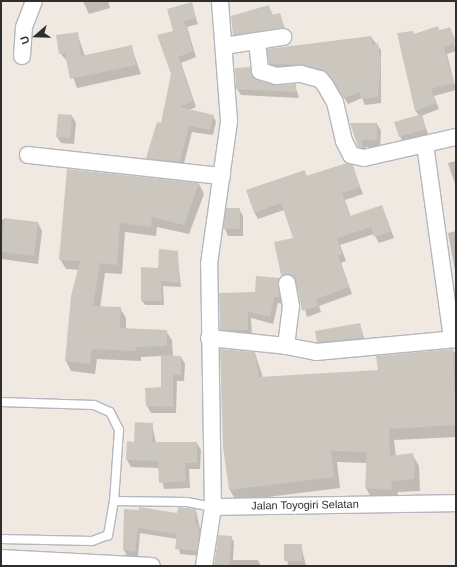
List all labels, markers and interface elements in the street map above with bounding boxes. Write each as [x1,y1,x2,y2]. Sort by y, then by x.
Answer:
north arrow [16,16,56,56]
text: U [18,34,32,46]
street label: Jalan Toyogiri Selatan [251,497,359,513]

